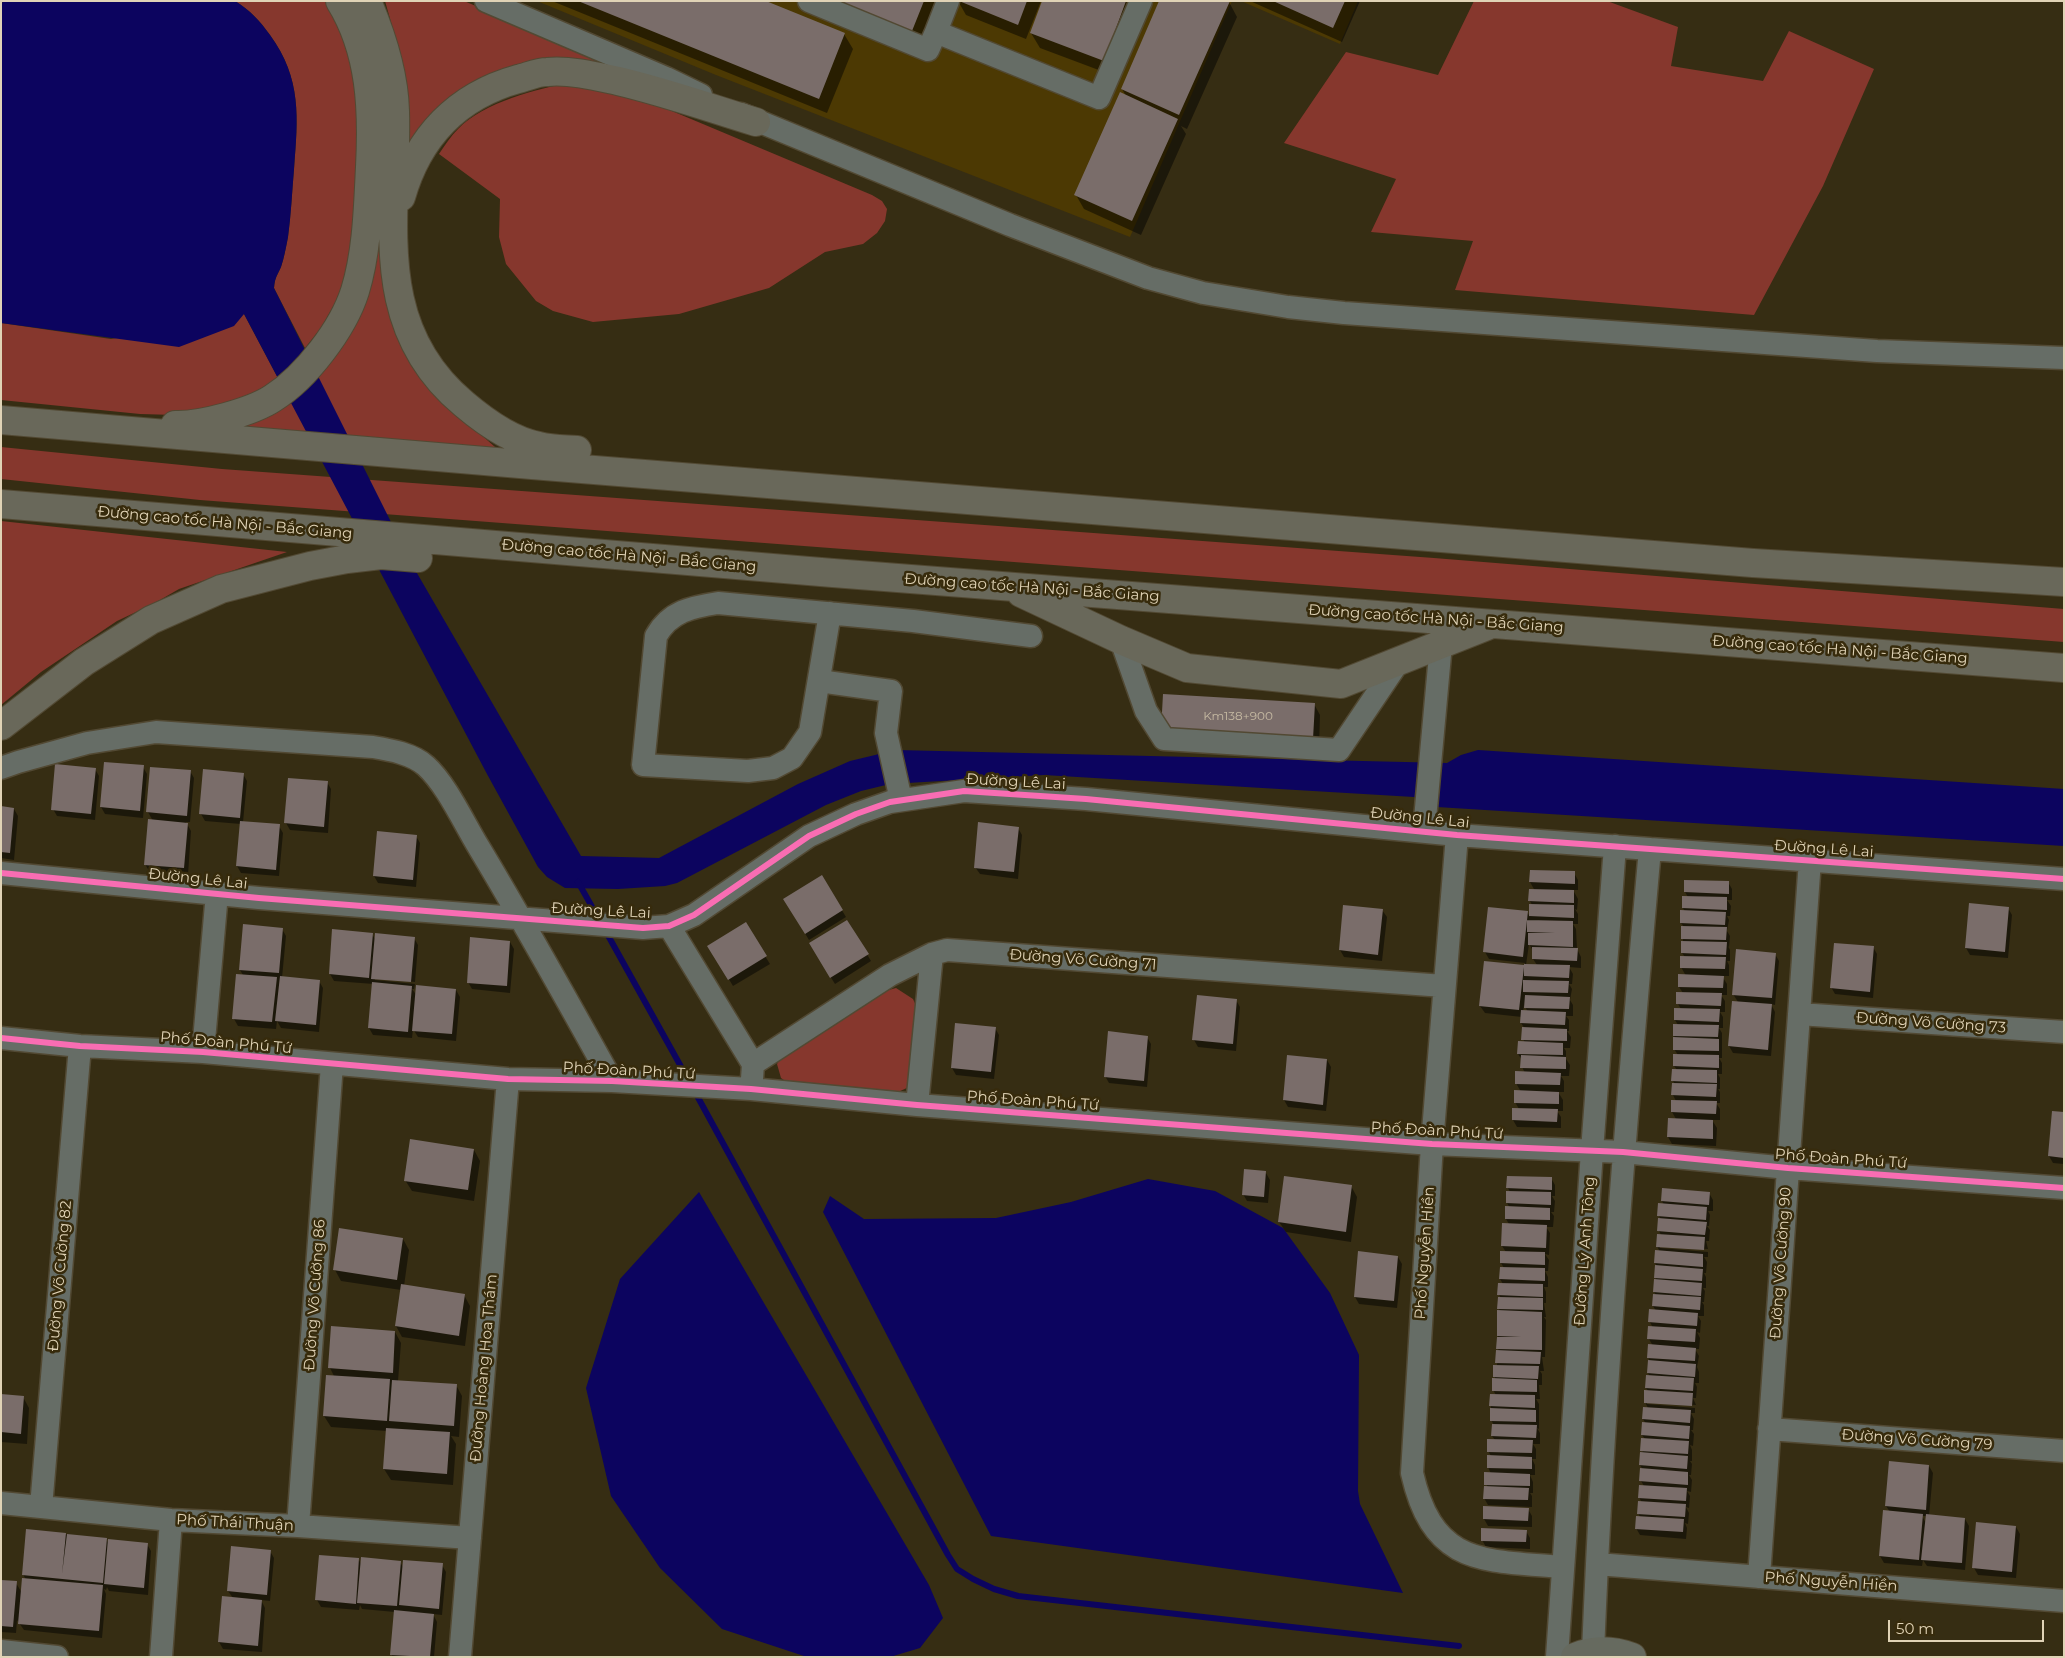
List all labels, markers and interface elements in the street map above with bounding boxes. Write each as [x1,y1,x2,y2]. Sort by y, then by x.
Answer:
street label: Đường cao tốc Hà Nội - Bắc Giang [97,503,353,543]
street label: Đường cao tốc Hà Nội - Bắc Giang [501,536,757,576]
street label: Đường cao tốc Hà Nội - Bắc Giang [904,570,1160,606]
street label: Đường cao tốc Hà Nội - Bắc Giang [1308,601,1564,637]
street label: Đường cao tốc Hà Nội - Bắc Giang [1712,632,1968,668]
house number: Km138+900 [1203,709,1273,723]
street label: Đường Lê Lai [966,770,1066,794]
street label: Đường Lê Lai [1370,804,1470,832]
street label: Đường Lê Lai [1774,837,1874,861]
street label: Đường Lê Lai [148,865,248,893]
street label: Đường Lê Lai [551,899,651,923]
street label: Đường Võ Cường 71 [1009,946,1157,974]
street label: Đường Võ Cường 73 [1855,1009,2007,1037]
street label: Phố Đoàn Phú Tứ [159,1028,293,1058]
street label: Phố Đoàn Phú Tứ [562,1059,696,1083]
street label: Phố Đoàn Phú Tứ [966,1087,1100,1115]
street label: Phố Đoàn Phú Tứ [1370,1119,1504,1143]
street label: Phố Đoàn Phú Tứ [1774,1145,1908,1173]
street label: Đường Lý Anh Tông [1571,1176,1599,1326]
street label: Phố Nguyễn Hiền [1411,1186,1439,1320]
street label: Đường Võ Cường 90 [1767,1186,1795,1340]
street label: Đường Võ Cường 82 [44,1200,76,1352]
street label: Đường Võ Cường 86 [301,1219,329,1371]
street label: Đường Hoàng Hoa Thám [467,1273,501,1463]
street label: Đường Võ Cường 79 [1841,1426,1993,1454]
street label: Phố Thái Thuận [176,1511,294,1535]
street label: Phố Nguyễn Hiền [1764,1568,1898,1596]
scale bar [1890,1610,2046,1642]
text: 50 m [1896,1619,1934,1638]

